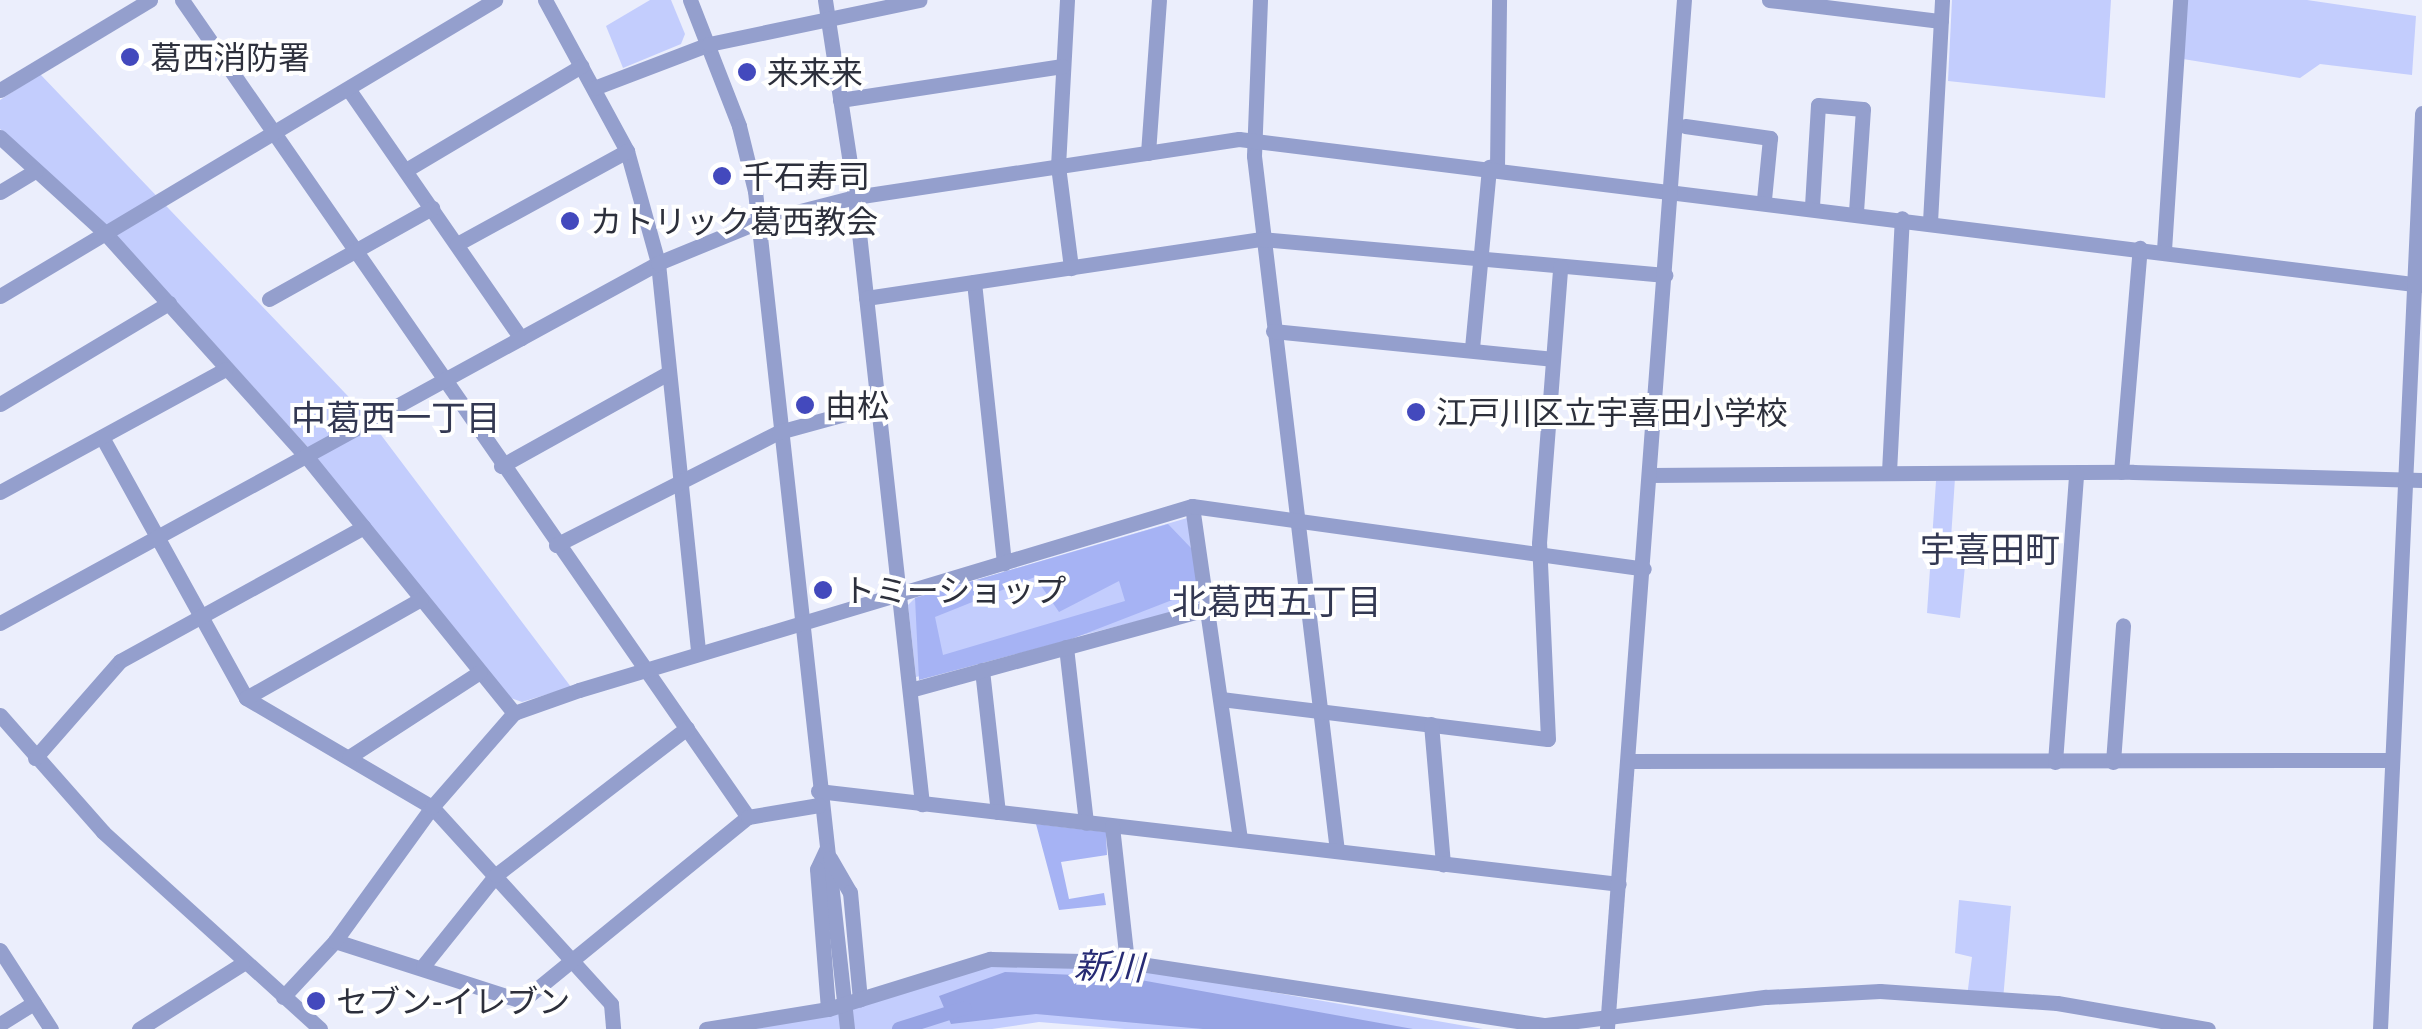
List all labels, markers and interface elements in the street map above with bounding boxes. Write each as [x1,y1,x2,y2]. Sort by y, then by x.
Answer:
place label: 葛西消防署 [150,38,310,76]
marker: 葛西消防署 [119,46,141,68]
place label: 来来来 [767,53,863,91]
marker: 来来来 [736,61,758,83]
place label: 千石寿司 [742,157,870,195]
marker: 千石寿司 [711,165,733,187]
place label: カトリック葛西教会 [590,202,878,240]
marker: カトリック葛西教会 [559,210,581,232]
place label: 由松 [825,386,889,424]
place label: 江戸川区立宇喜田小学校 [1436,393,1788,431]
marker: 由松 [794,394,816,416]
district label: 中葛西一丁目 [291,396,501,438]
marker: 江戸川区立宇喜田小学校 [1405,401,1427,423]
district label: 宇喜田町 [1920,528,2060,570]
place label: トミーショップ [843,571,1067,609]
marker: トミーショップ [812,579,834,601]
district label: 北葛西五丁目 [1172,580,1382,622]
water label: 新川 [1073,944,1145,988]
place label: セブン-イレブン [336,982,570,1020]
marker: セブン-イレブン [305,990,327,1012]

